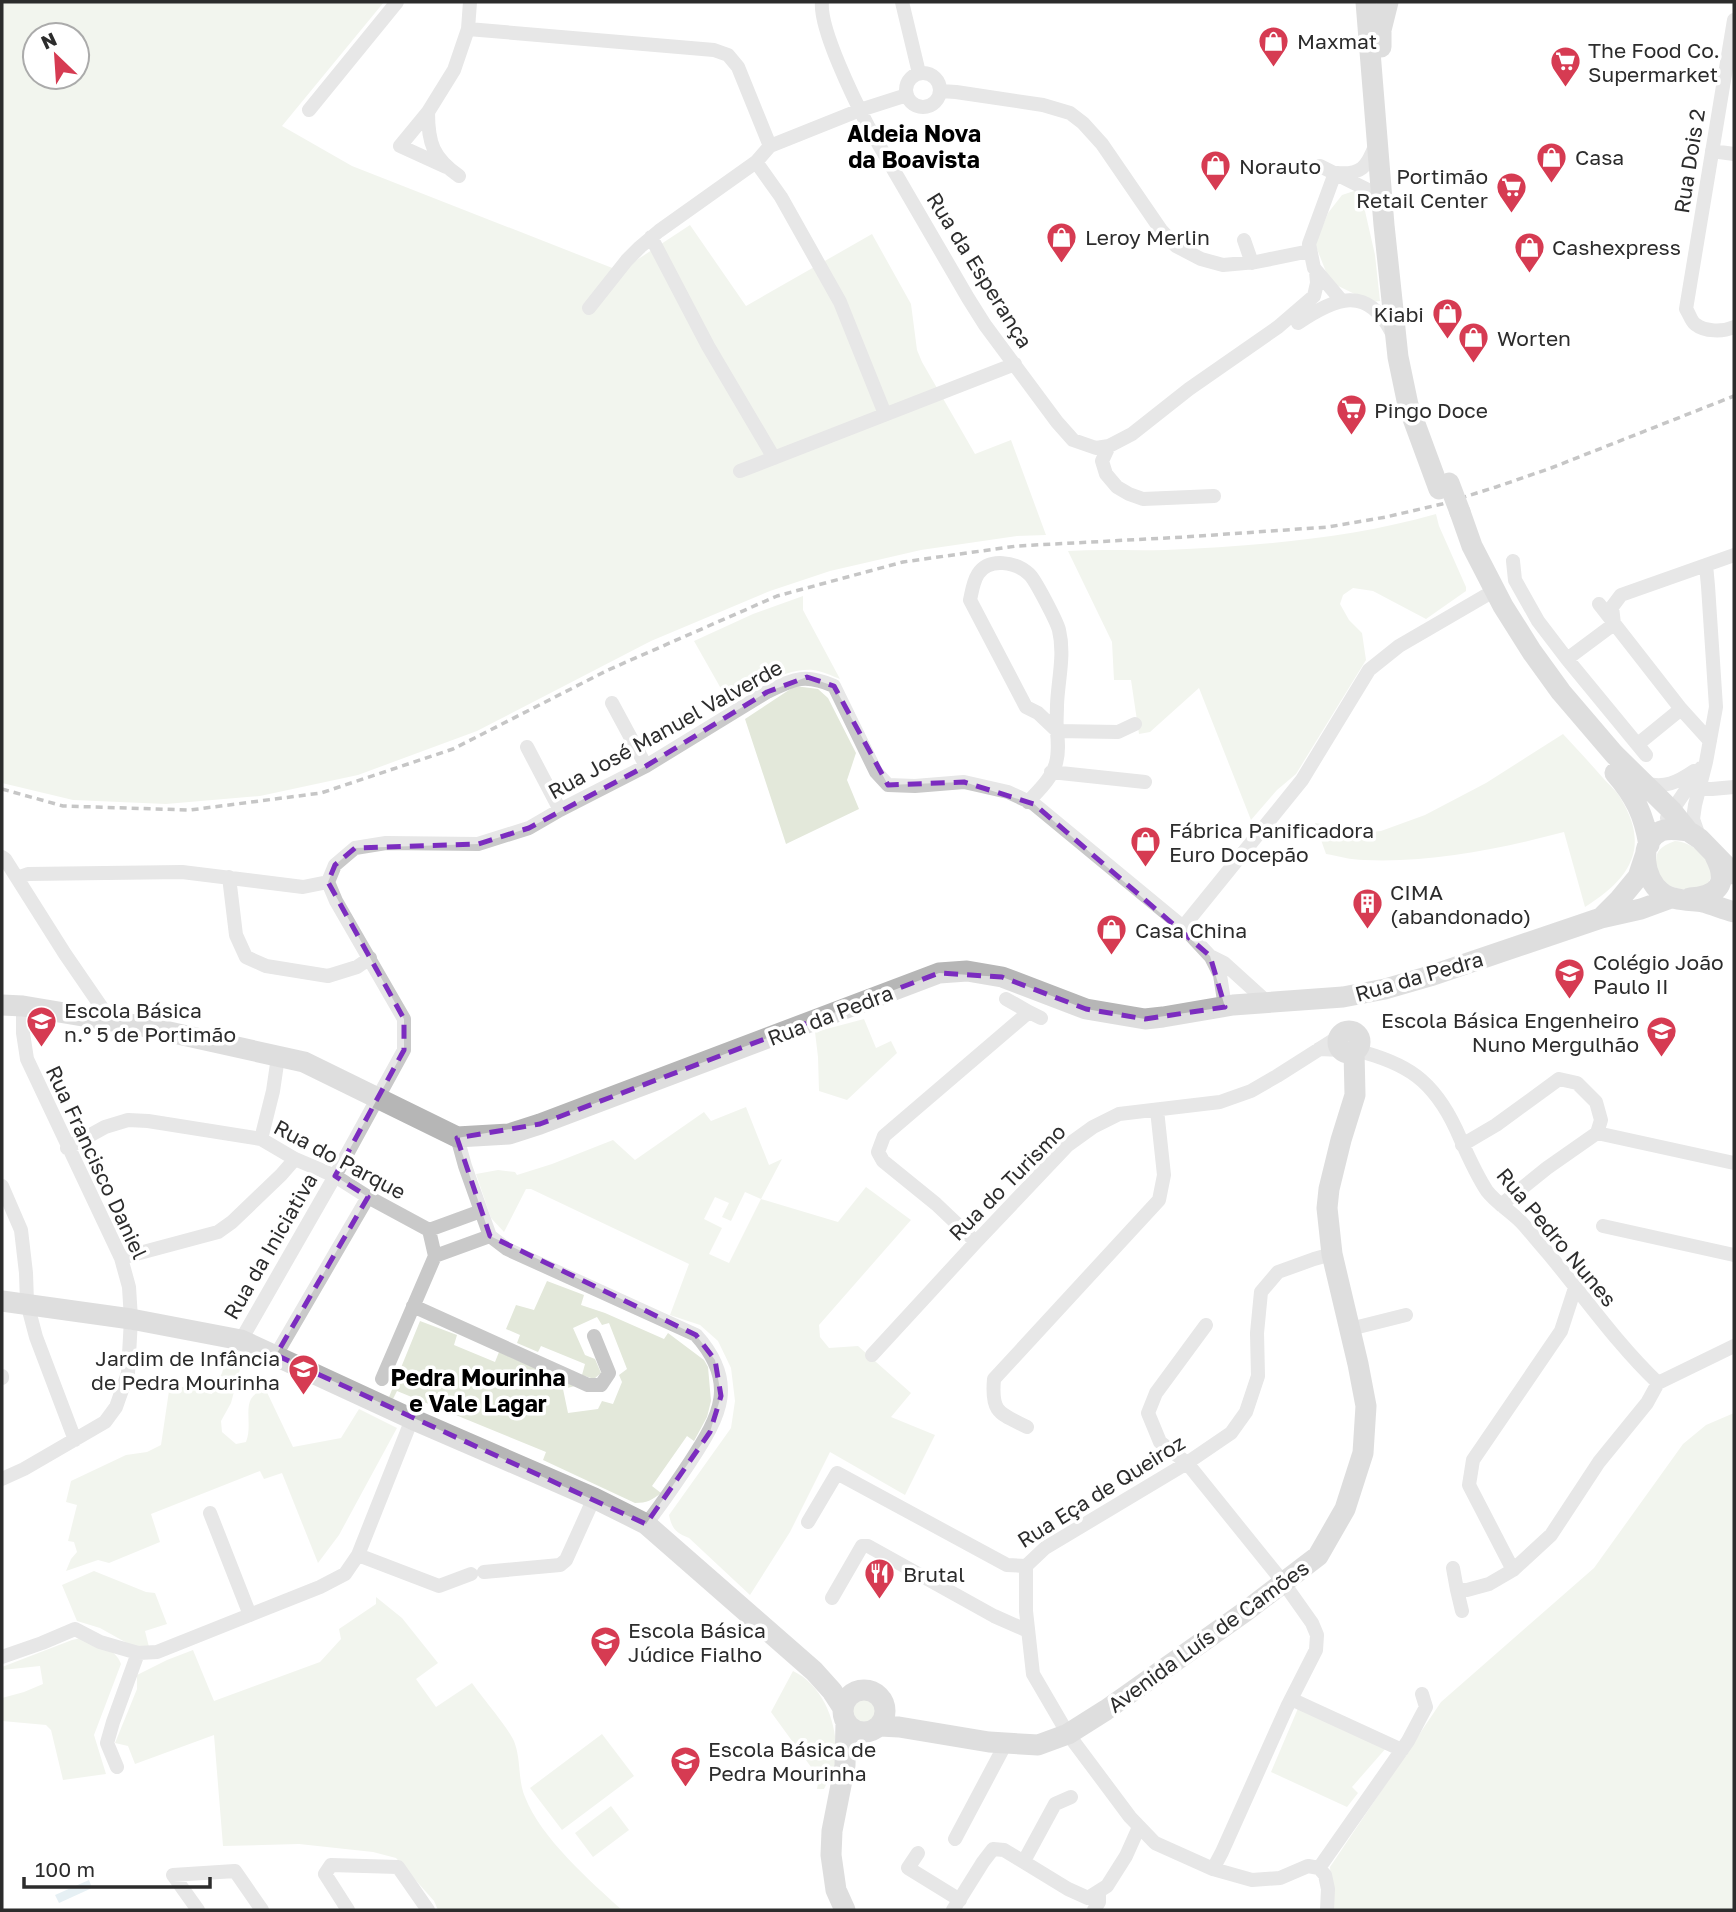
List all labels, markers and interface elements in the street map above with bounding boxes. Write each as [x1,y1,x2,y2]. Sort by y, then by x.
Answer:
north arrow [21,21,91,91]
shop icon: Maxmat [1257,24,1291,68]
text: N [37,27,60,54]
place label: Maxmat [1297,28,1377,54]
place label: The Food Co. Supermarket [1588,37,1720,87]
supermarket icon: The Food Co. Supermarket [1548,45,1582,89]
street label: Rua Dois 2 [1668,107,1710,215]
district label: Aldeia Nova da Boavista [847,119,981,173]
shop icon: Casa [1535,140,1569,184]
place label: Casa [1575,144,1624,170]
shop icon: Norauto [1199,149,1233,193]
place label: Norauto [1239,153,1321,179]
place label: Portimão Retail Center [1356,163,1488,213]
supermarket icon: Portimão Retail Center [1494,171,1528,215]
street label: Rua da Esperança [922,187,1038,353]
shop icon: Leroy Merlin [1045,220,1079,264]
place label: Leroy Merlin [1085,224,1210,250]
shop icon: Cashexpress [1512,230,1546,274]
place label: Cashexpress [1552,234,1681,260]
shop icon: Kiabi [1430,297,1464,341]
place label: Kiabi [1373,301,1424,327]
shop icon: Worten [1457,321,1491,365]
place label: Worten [1497,325,1571,351]
supermarket icon: Pingo Doce [1334,393,1368,437]
place label: Pingo Doce [1374,397,1488,423]
street label: Rua José Manuel Valverde [543,654,787,804]
place label: Fábrica Panificadora Euro Docepão [1169,817,1374,867]
shop icon: Fábrica Panificadora Euro Docepão [1129,825,1163,869]
place label: CIMA (abandonado) [1390,879,1531,929]
building icon: CIMA (abandonado) [1350,887,1384,931]
shop icon: Casa China [1095,913,1129,957]
place label: Casa China [1135,917,1247,943]
street label: Rua da Pedra [1352,945,1486,1007]
place label: Colégio João Paulo II [1593,949,1724,999]
school or university icon: Colégio João Paulo II [1553,957,1587,1001]
street label: Rua da Pedra [764,979,896,1051]
place label: Escola Básica n.º 5 de Portimão [64,997,236,1047]
school or university icon: Escola Básica n.º 5 de Portimão [24,1005,58,1049]
place label: Escola Básica Engenheiro Nuno Mergulhão [1381,1007,1639,1057]
school or university icon: Escola Básica Engenheiro Nuno Mergulhão [1645,1015,1679,1059]
street label: Rua Francisco Daniel [41,1061,153,1263]
street label: Rua do Parque [270,1113,410,1205]
street label: Rua do Turismo [943,1118,1071,1246]
street label: Rua Pedro Nunes [1491,1162,1623,1312]
street label: Rua da Iniciativa [218,1168,322,1324]
place label: Jardim de Infância de Pedra Mourinha [91,1345,280,1395]
school or university icon: Jardim de Infância de Pedra Mourinha [286,1353,320,1397]
district label: Pedra Mourinha e Vale Lagar [390,1363,566,1417]
street label: Rua Eça de Queiroz [1012,1429,1190,1553]
street label: Avenida Luís de Camões [1102,1554,1314,1718]
restaurant icon: Brutal [863,1557,897,1601]
place label: Brutal [903,1561,965,1587]
place label: Escola Básica Júdice Fialho [628,1617,766,1667]
school or university icon: Escola Básica Júdice Fialho [588,1625,622,1669]
place label: Escola Básica de Pedra Mourinha [708,1736,876,1786]
school or university icon: Escola Básica de Pedra Mourinha [668,1744,702,1788]
scale bar [24,1846,210,1890]
text: 100 m [35,1856,95,1882]

